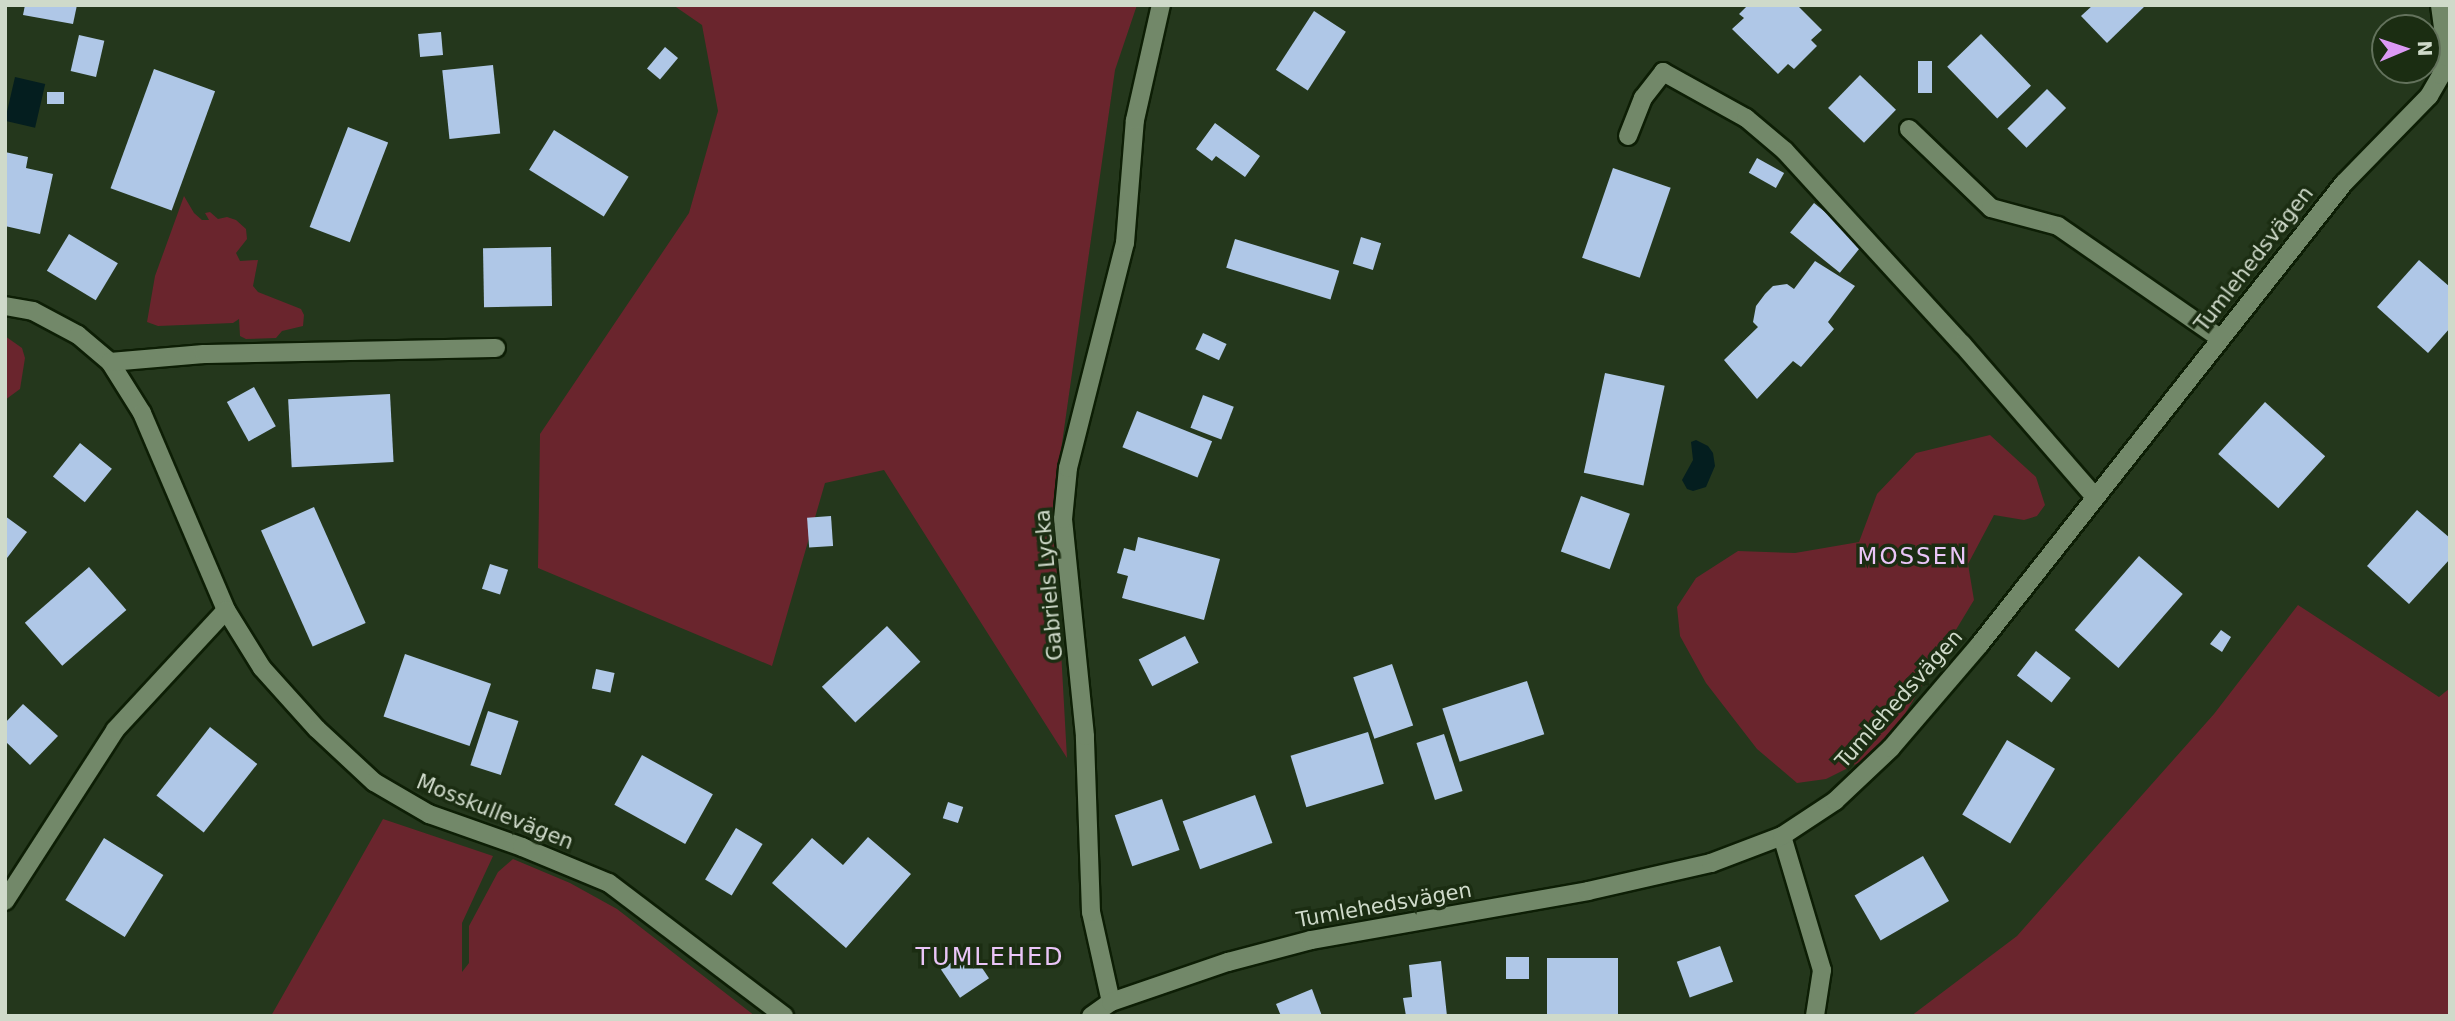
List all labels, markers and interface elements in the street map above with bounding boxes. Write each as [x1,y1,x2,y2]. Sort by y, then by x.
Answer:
north arrow [2371,14,2441,84]
text: N [2414,40,2436,57]
street label: Tumlehedsvägen [2189,181,2319,337]
street label: Gabriels Lycka [1030,508,1068,662]
district label: MOSSEN [1858,542,1968,570]
street label: Tumlehedsvägen [1830,625,1968,773]
street label: Mosskullevägen [413,769,577,855]
street label: Tumlehedsvägen [1294,877,1474,933]
district label: TUMLEHED [916,944,1064,972]

